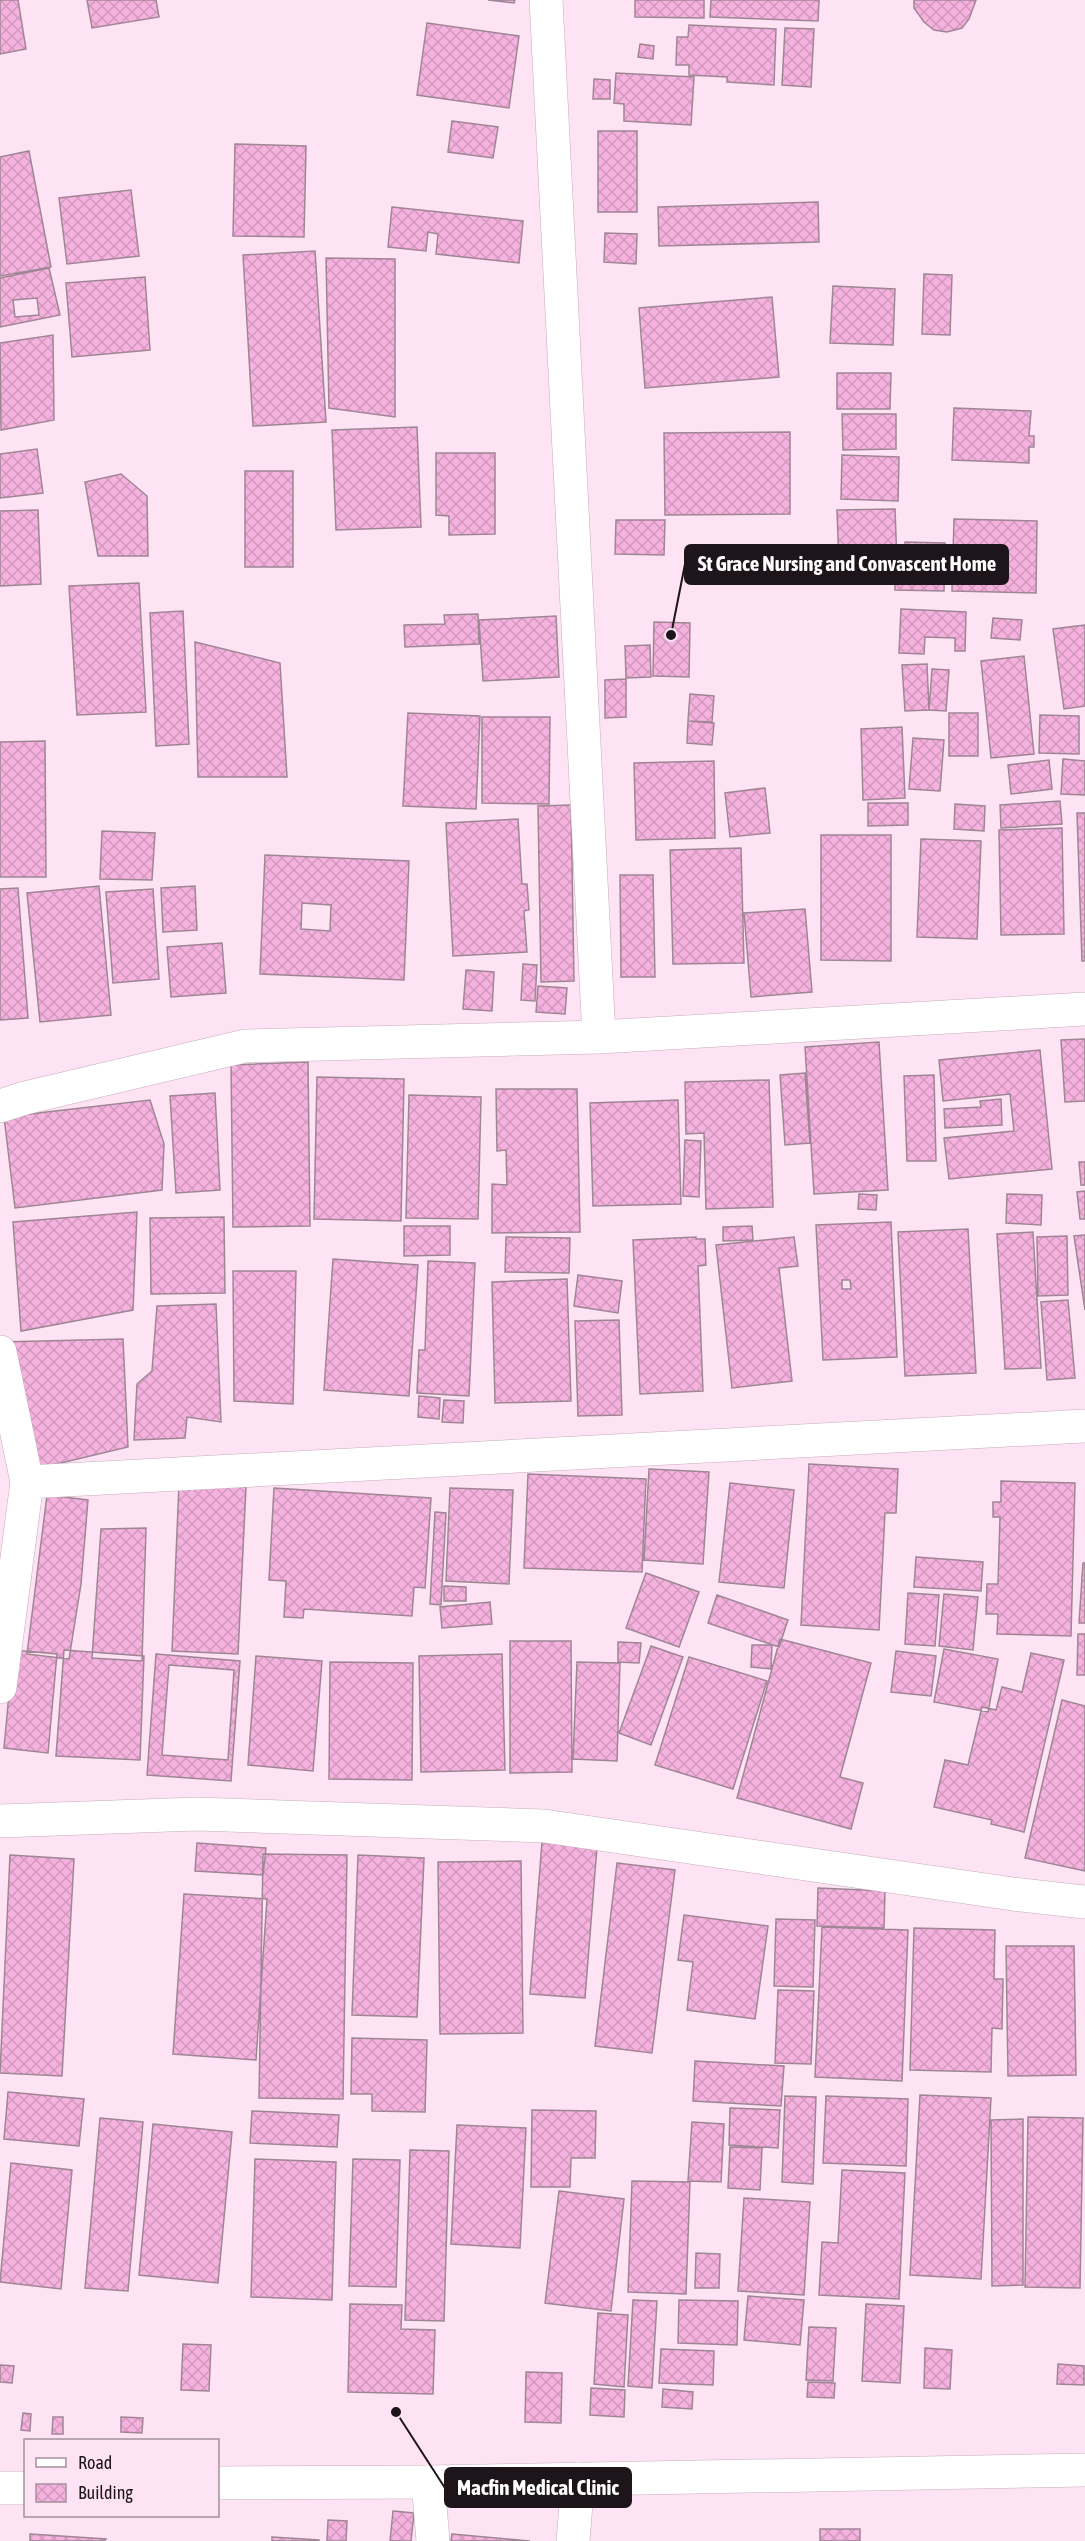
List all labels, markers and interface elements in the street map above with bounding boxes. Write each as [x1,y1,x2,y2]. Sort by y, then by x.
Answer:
callout: St Grace Nursing and Convascent Home [685,545,1008,584]
text: St Grace Nursing and Convascent Home [698,551,996,575]
legend [24,2439,219,2517]
text: Road [78,2452,112,2473]
callout: Macfin Medical Clinic [445,2468,631,2507]
text: Macfin Medical Clinic [457,2475,619,2499]
text: Building [78,2482,133,2503]

